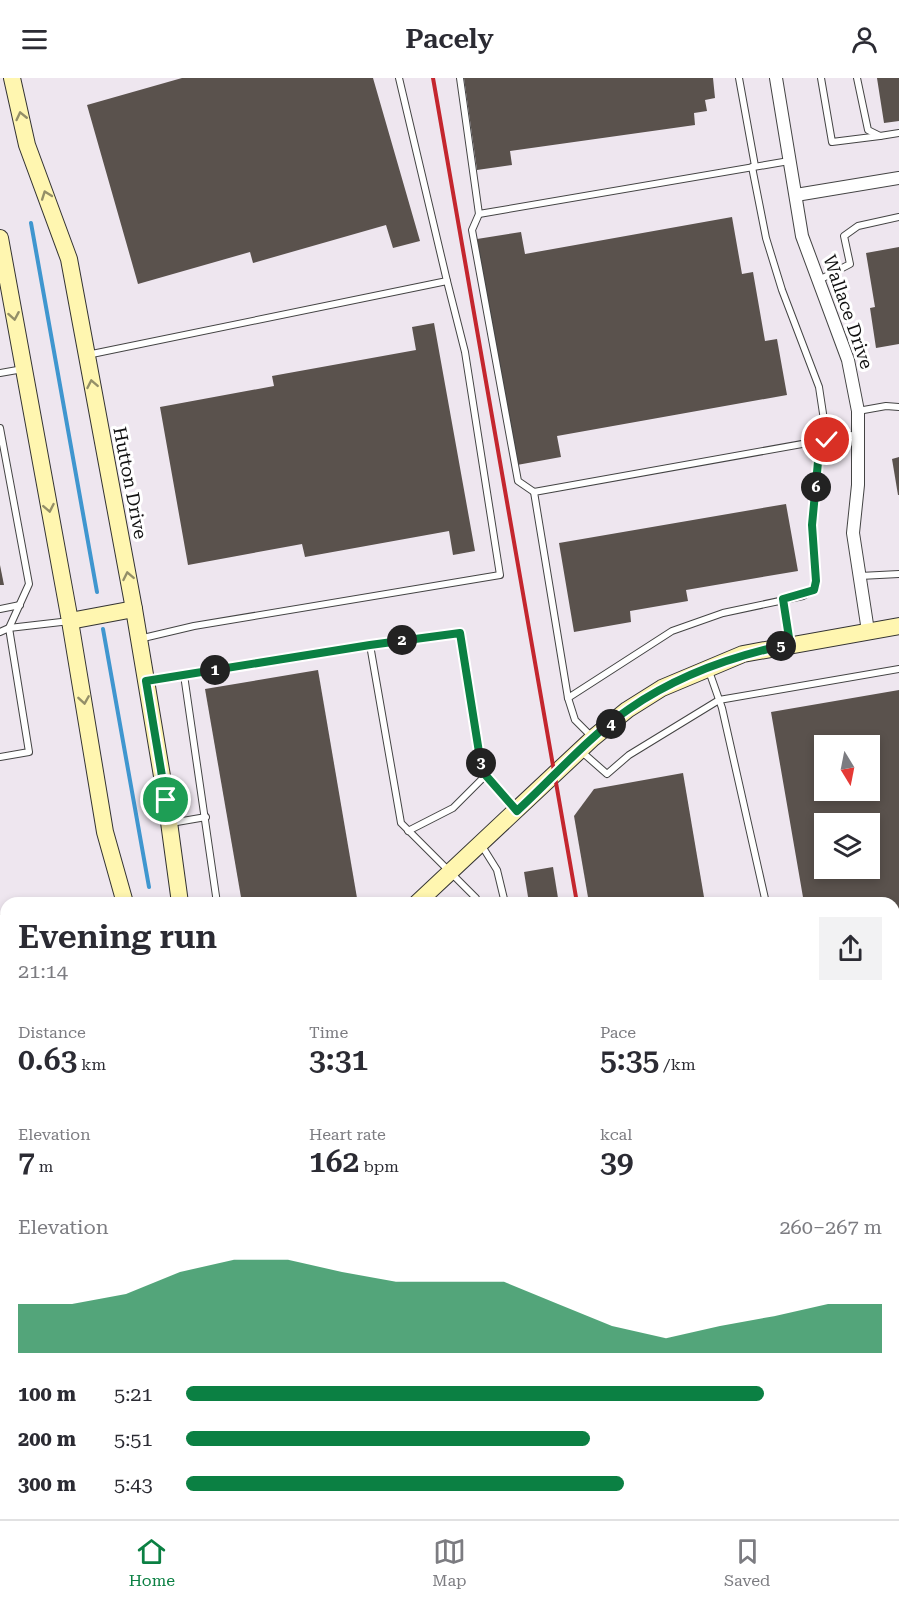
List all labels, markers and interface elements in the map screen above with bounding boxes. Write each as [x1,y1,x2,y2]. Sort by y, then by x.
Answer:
icon: menu [18,23,51,56]
text: Pacely [405,23,494,55]
icon: person [848,23,881,56]
one-way arrow [15,111,28,121]
one-way arrow [40,190,53,201]
street label: Wallace Drive [819,252,878,372]
one-way arrow [7,311,20,321]
one-way arrow [86,379,99,389]
pin [801,414,852,465]
icon: check [810,423,843,456]
street label: Hutton Drive [109,425,152,541]
pin: 6 [801,472,831,502]
text: 6 [812,477,820,496]
one-way arrow [42,503,55,513]
one-way arrow [122,571,135,581]
pin: 2 [387,625,417,655]
text: 2 [398,630,406,649]
pin: 5 [766,631,796,661]
text: 5 [777,636,785,655]
pin: 1 [200,655,230,685]
text: 1 [211,660,219,679]
one-way arrow [77,696,89,705]
pin: 4 [596,709,626,739]
text: 4 [607,714,615,733]
north arrow [814,735,880,801]
map controls [814,735,880,879]
pin: 3 [466,748,496,778]
text: 3 [477,753,485,772]
pin [140,774,191,825]
icon: arrive [149,783,182,816]
button: layers [814,813,880,879]
text: Evening run [18,917,217,956]
button: share [819,917,882,980]
text: 21:14 [18,959,68,983]
text: Distance [18,1023,86,1042]
text: Time [309,1023,348,1042]
text: Pace [600,1023,636,1042]
text: 0.63 [18,1042,77,1077]
text: 3:31 [309,1042,368,1077]
text: 5:35 [600,1042,659,1077]
text: km [77,1055,106,1074]
text: /km [659,1055,696,1074]
text: Elevation [18,1125,91,1144]
text: Heart rate [309,1125,386,1144]
text: kcal [600,1125,632,1144]
text: 7 [18,1144,35,1179]
text: 162 [309,1144,359,1179]
text: 39 [600,1144,634,1179]
text: m [35,1157,53,1176]
text: bpm [359,1157,399,1176]
text: Elevation [18,1215,109,1239]
text: 260–267 m [779,1215,882,1239]
text: 100 m [18,1382,76,1406]
text: 5:21 [114,1382,153,1406]
text: 200 m [18,1427,76,1451]
text: 5:51 [114,1427,153,1451]
text: 300 m [18,1472,76,1496]
text: 5:43 [114,1472,153,1496]
tab: Home [129,1535,175,1590]
tab: Map [432,1535,467,1590]
tab: Saved [724,1535,770,1590]

